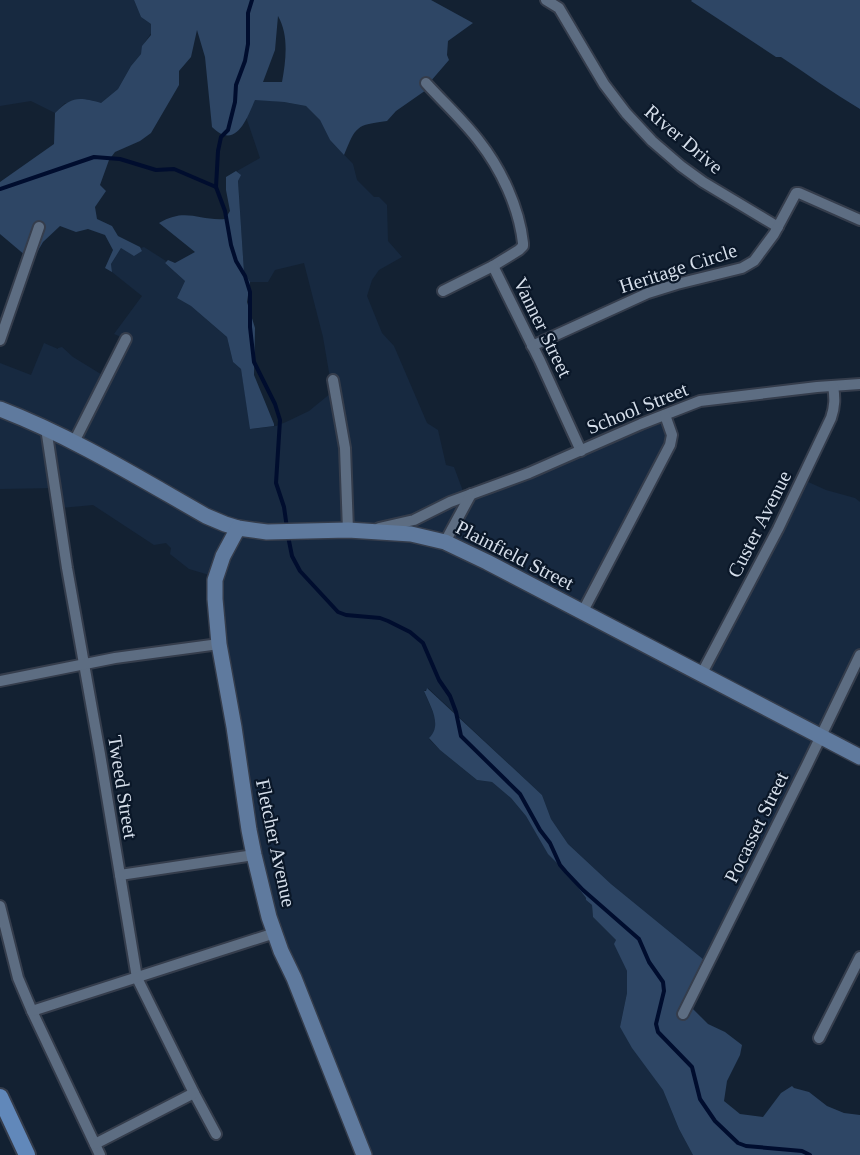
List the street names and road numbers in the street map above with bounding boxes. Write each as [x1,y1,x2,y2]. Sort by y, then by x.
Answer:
street label: River Drive [641,100,728,178]
street label: Heritage Circle [616,239,740,298]
street label: Vanner Street [509,274,577,381]
street label: School Street [583,378,691,438]
street label: Custer Avenue [723,467,795,581]
street label: Plainfield Street [452,516,578,594]
street label: Tweed Street [104,734,142,841]
street label: Pocasset Street [720,768,792,886]
street label: Fletcher Avenue [252,777,300,909]

